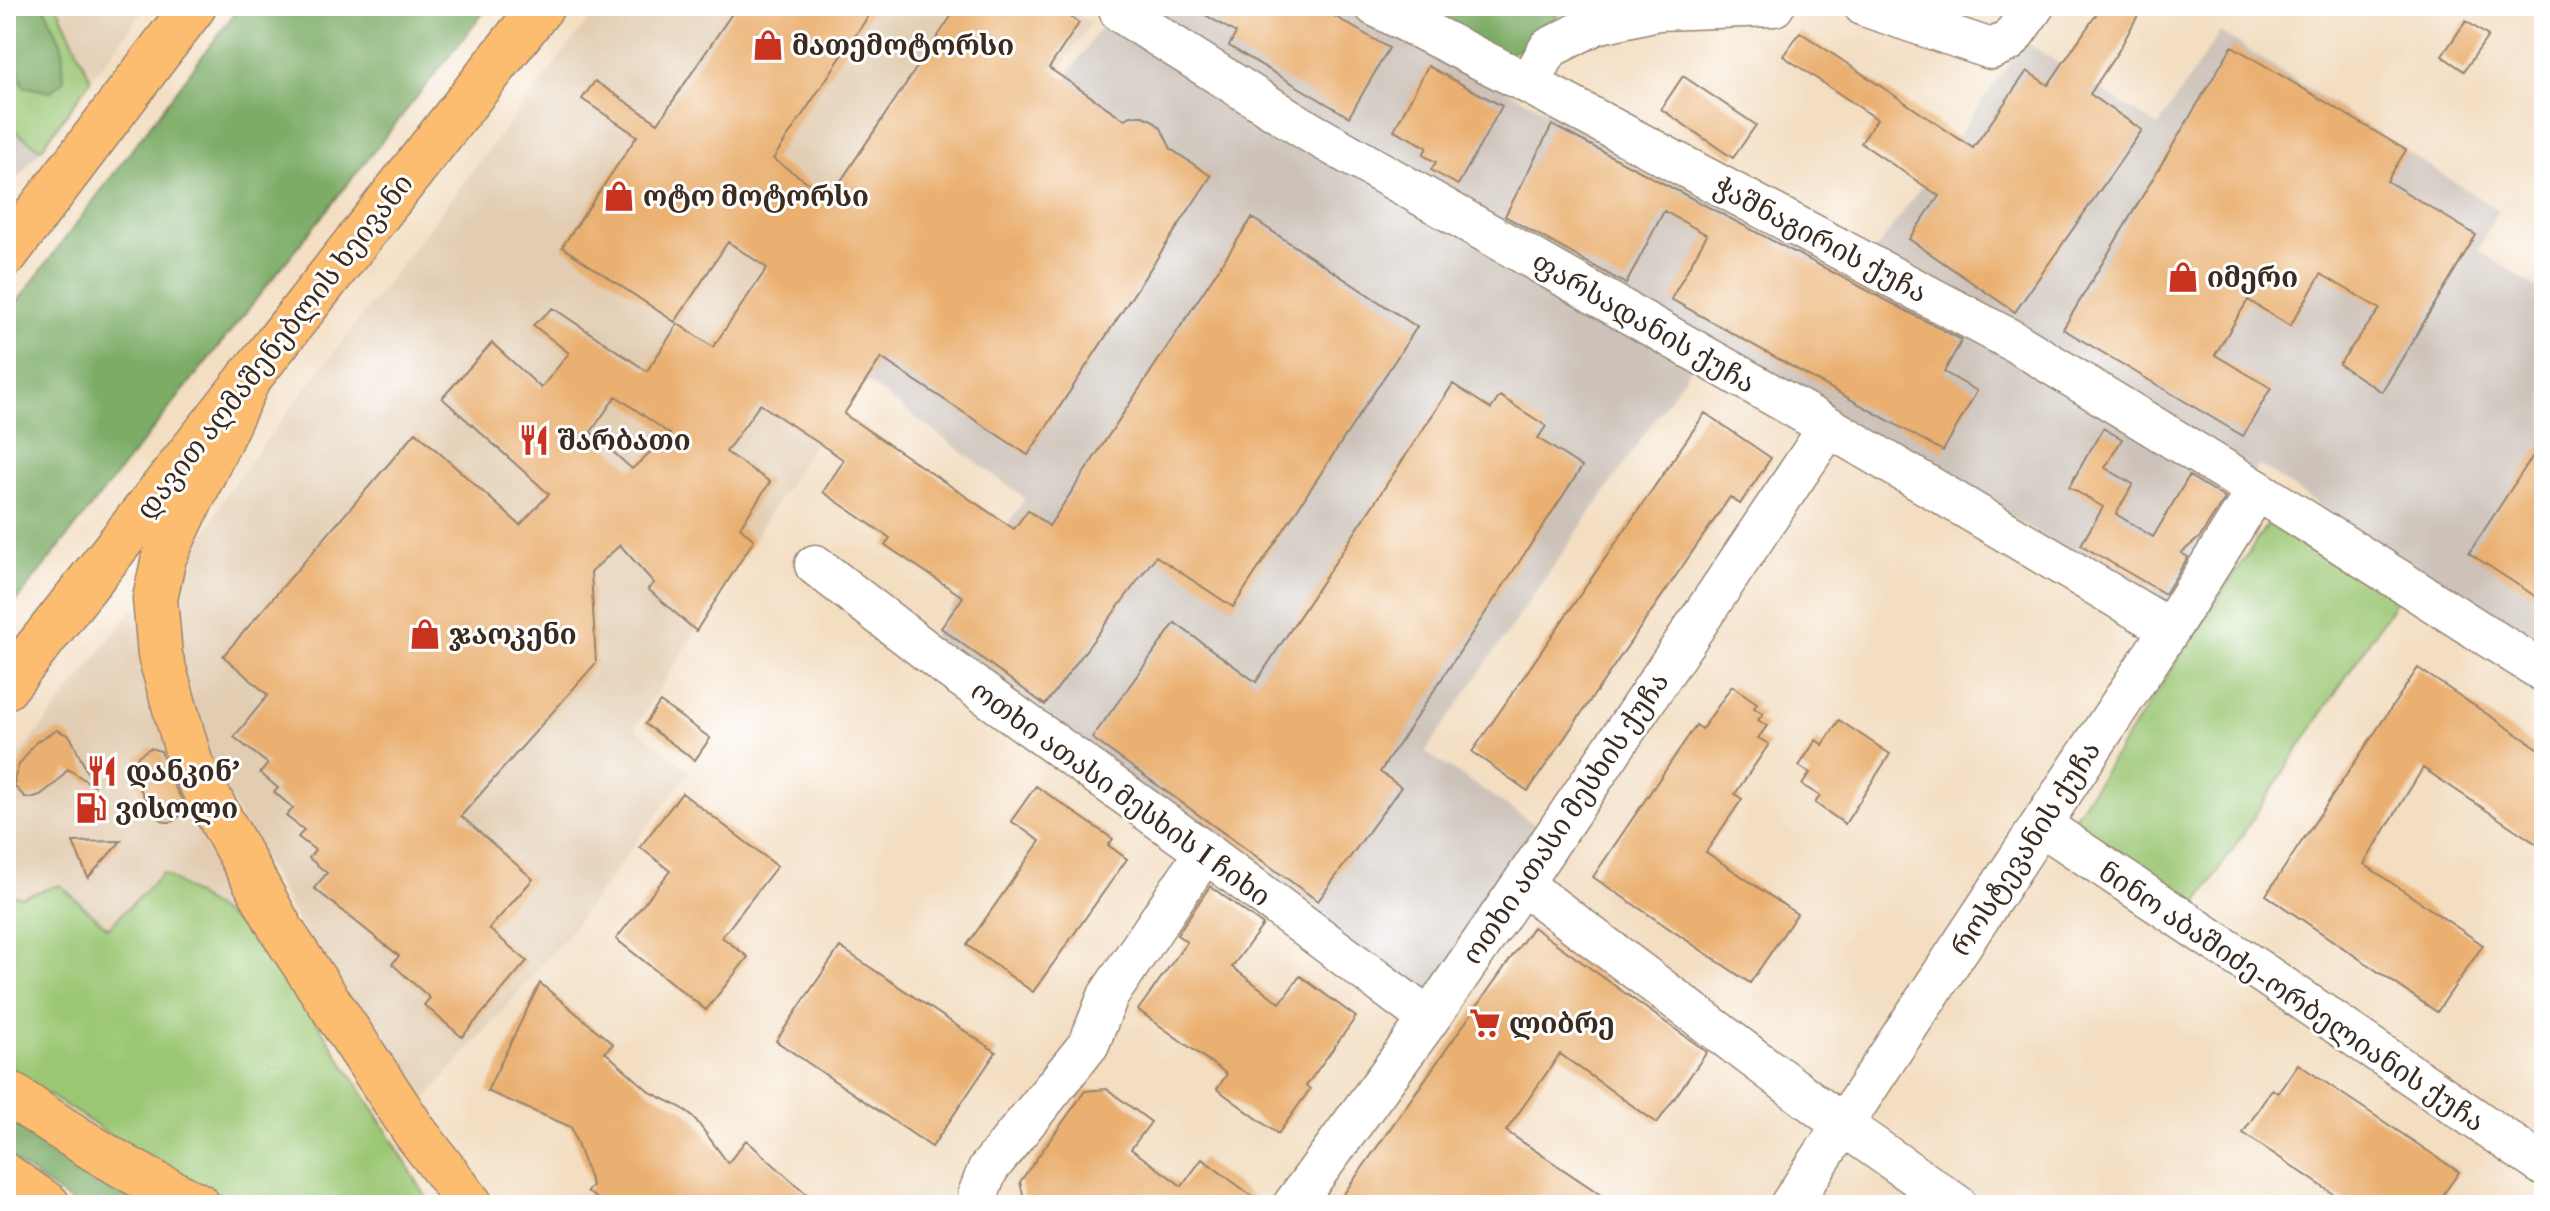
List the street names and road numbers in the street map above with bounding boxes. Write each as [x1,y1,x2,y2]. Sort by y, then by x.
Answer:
street label: დავით აღმაშენებლის ხეივანი [129,167,421,527]
street label: ჭაშნაგირის ქუჩა [1708,169,1933,311]
street label: ფარსადანის ქუჩა [1525,245,1761,402]
street label: ოთხი ათასი მესხის ქუჩა [1455,666,1677,972]
street label: ოთხი ათასი მესხის I ჩიხი [963,674,1277,915]
street label: როსტევანის ქუჩა [1944,735,2109,963]
street label: ნინო აბაშიძე-ორბელიანის ქუჩა [2091,854,2491,1140]

